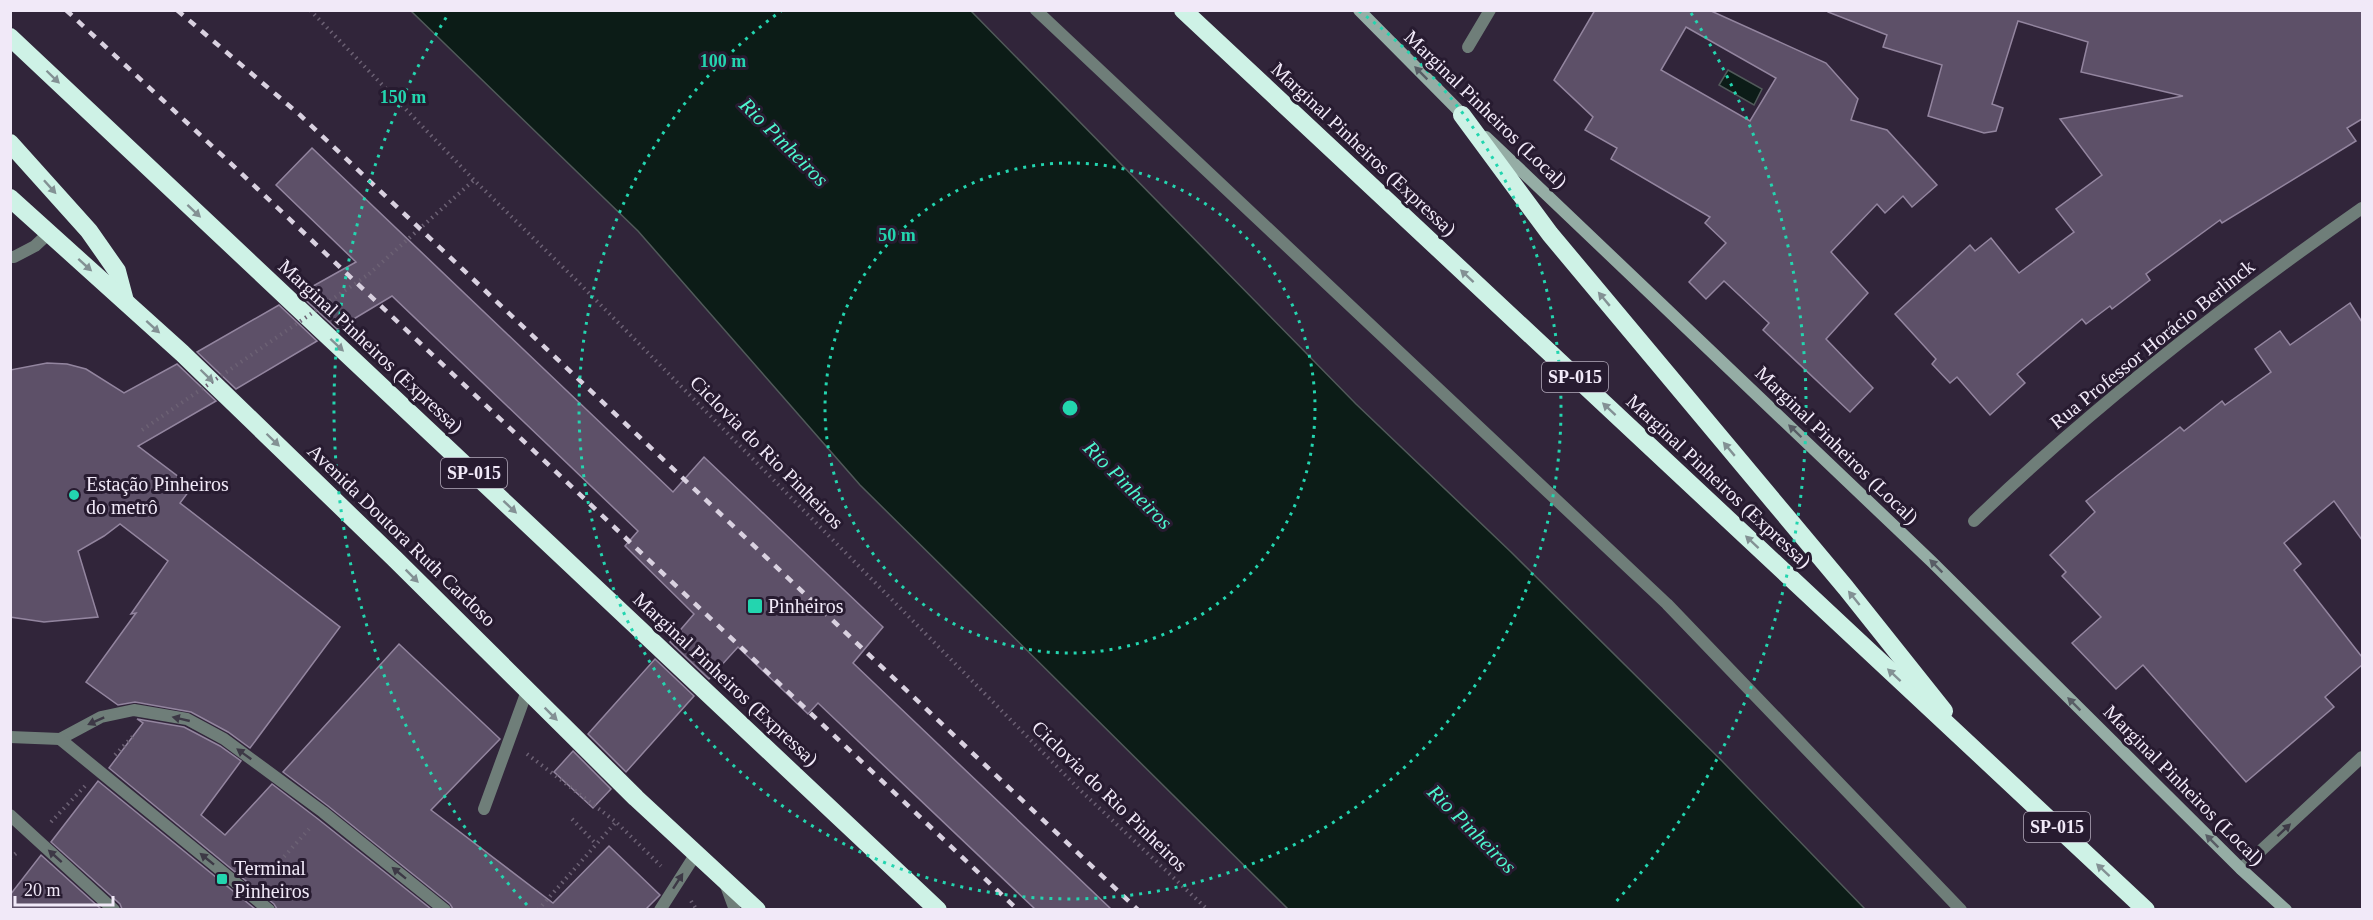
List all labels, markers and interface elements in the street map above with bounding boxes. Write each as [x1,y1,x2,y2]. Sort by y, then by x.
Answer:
street label: Marginal Pinheiros (Local) [1399,26,1572,193]
text: 100 m [700,51,746,71]
street label: Marginal Pinheiros (Expressa) [1267,58,1461,241]
one-way arrow [1414,66,1428,81]
one-way arrow [45,70,59,84]
text: 150 m [380,87,426,107]
water label: Rio Pinheiros [734,92,833,191]
one-way arrow [43,179,56,194]
one-way arrow [187,204,201,218]
text: 50 m [878,225,916,245]
street label: Marginal Pinheiros (Expressa) [274,255,468,438]
street label: Rua Professor Horácio Berlinck [2046,255,2258,433]
one-way arrow [77,258,92,271]
one-way arrow [1459,269,1474,283]
one-way arrow [1598,292,1611,307]
one-way arrow [146,320,161,334]
one-way arrow [329,338,344,352]
road number: SP-015 [1542,362,1608,392]
street label: Marginal Pinheiros (Local) [1750,362,1923,529]
one-way arrow [199,369,213,383]
street label: Ciclovia do Rio Pinheiros [686,371,848,533]
street label: Marginal Pinheiros (Expressa) [1622,390,1816,573]
centre of rings [1060,398,1080,418]
one-way arrow [1602,403,1617,416]
one-way arrow [1788,425,1802,439]
one-way arrow [265,433,279,447]
water label: Rio Pinheiros [1078,435,1177,534]
street label: Avenida Doutora Ruth Cardoso [304,439,500,631]
one-way arrow [1723,442,1736,457]
road number: SP-015 [441,458,507,488]
place label: Estação Pinheiros do metrô [86,473,229,518]
marker: Estação Pinheiros do metrô [67,488,81,502]
one-way arrow [502,500,517,514]
one-way arrow [1744,535,1759,549]
one-way arrow [1929,559,1944,573]
one-way arrow [405,569,419,583]
street label: Marginal Pinheiros (Expressa) [629,588,823,771]
one-way arrow [1848,590,1861,606]
place label: Pinheiros [768,595,844,617]
marker: Pinheiros [746,597,764,615]
one-way arrow [1887,669,1902,682]
one-way arrow [2068,697,2082,711]
street label: Marginal Pinheiros (Local) [2099,700,2269,870]
one-way arrow [543,706,557,720]
one-way arrow [172,713,190,723]
one-way arrow [87,716,104,725]
street label: Ciclovia do Rio Pinheiros [1028,716,1192,876]
one-way arrow [237,748,253,760]
water label: Rio Pinheiros [1422,779,1521,878]
road number: SP-015 [2024,812,2090,842]
one-way arrow [2276,823,2291,837]
one-way arrow [2206,835,2220,849]
one-way arrow [47,849,62,863]
one-way arrow [199,853,215,866]
place label: Terminal Pinheiros [234,857,310,902]
one-way arrow [2096,863,2111,877]
one-way arrow [392,867,407,880]
scale bar [15,869,112,907]
marker: Terminal Pinheiros [215,872,229,886]
one-way arrow [673,873,684,889]
text: 20 m [24,880,61,900]

